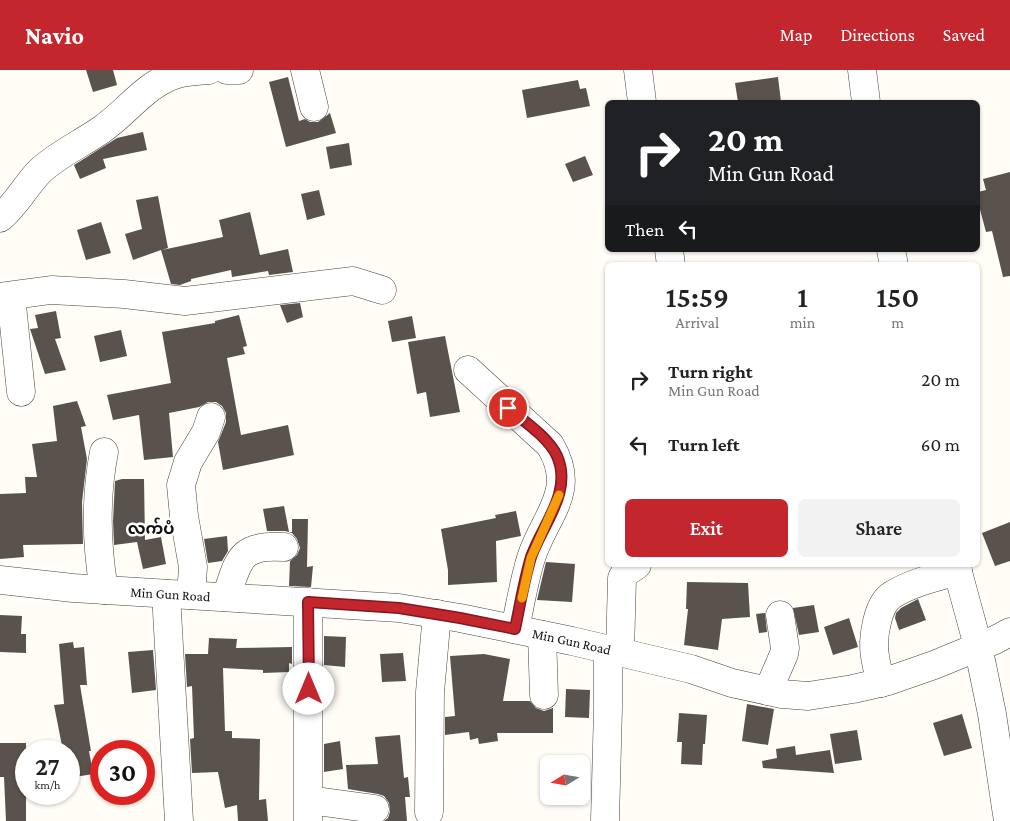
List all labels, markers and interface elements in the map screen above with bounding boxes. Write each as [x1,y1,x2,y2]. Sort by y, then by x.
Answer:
text: Navio [25,22,84,49]
text: Map [780,25,812,45]
text: Directions [840,25,915,45]
text: Saved [943,25,985,45]
icon: right [625,120,690,185]
text: 20 m [708,120,783,159]
text: Min Gun Road [708,161,834,186]
icon: left [674,215,702,243]
text: Then [625,219,664,240]
text: 15:59 [666,280,729,313]
text: 1 [797,280,808,313]
text: 150 [876,280,919,313]
text: Arrival [676,314,719,331]
text: min [790,314,815,331]
text: m [891,314,904,331]
text: Turn right [668,361,753,382]
icon: right [625,366,653,394]
text: 20 m [921,369,960,390]
text: Min Gun Road [668,382,760,399]
pin [487,387,529,429]
icon: arrive [494,394,522,422]
icon: left [625,431,653,459]
text: Turn left [668,434,740,455]
text: 60 m [921,434,960,455]
button: Exit [625,499,788,557]
button: Share [798,499,960,557]
district label: လက်ပံ [128,517,174,537]
street label: Min Gun Road [130,584,212,604]
street label: Min Gun Road [531,625,613,658]
position arrow [282,662,334,714]
speed limit sign: 30 [90,740,155,805]
text: 27 [35,753,60,780]
north arrow [540,755,590,805]
map controls [540,755,590,805]
text: km/h [35,778,60,792]

